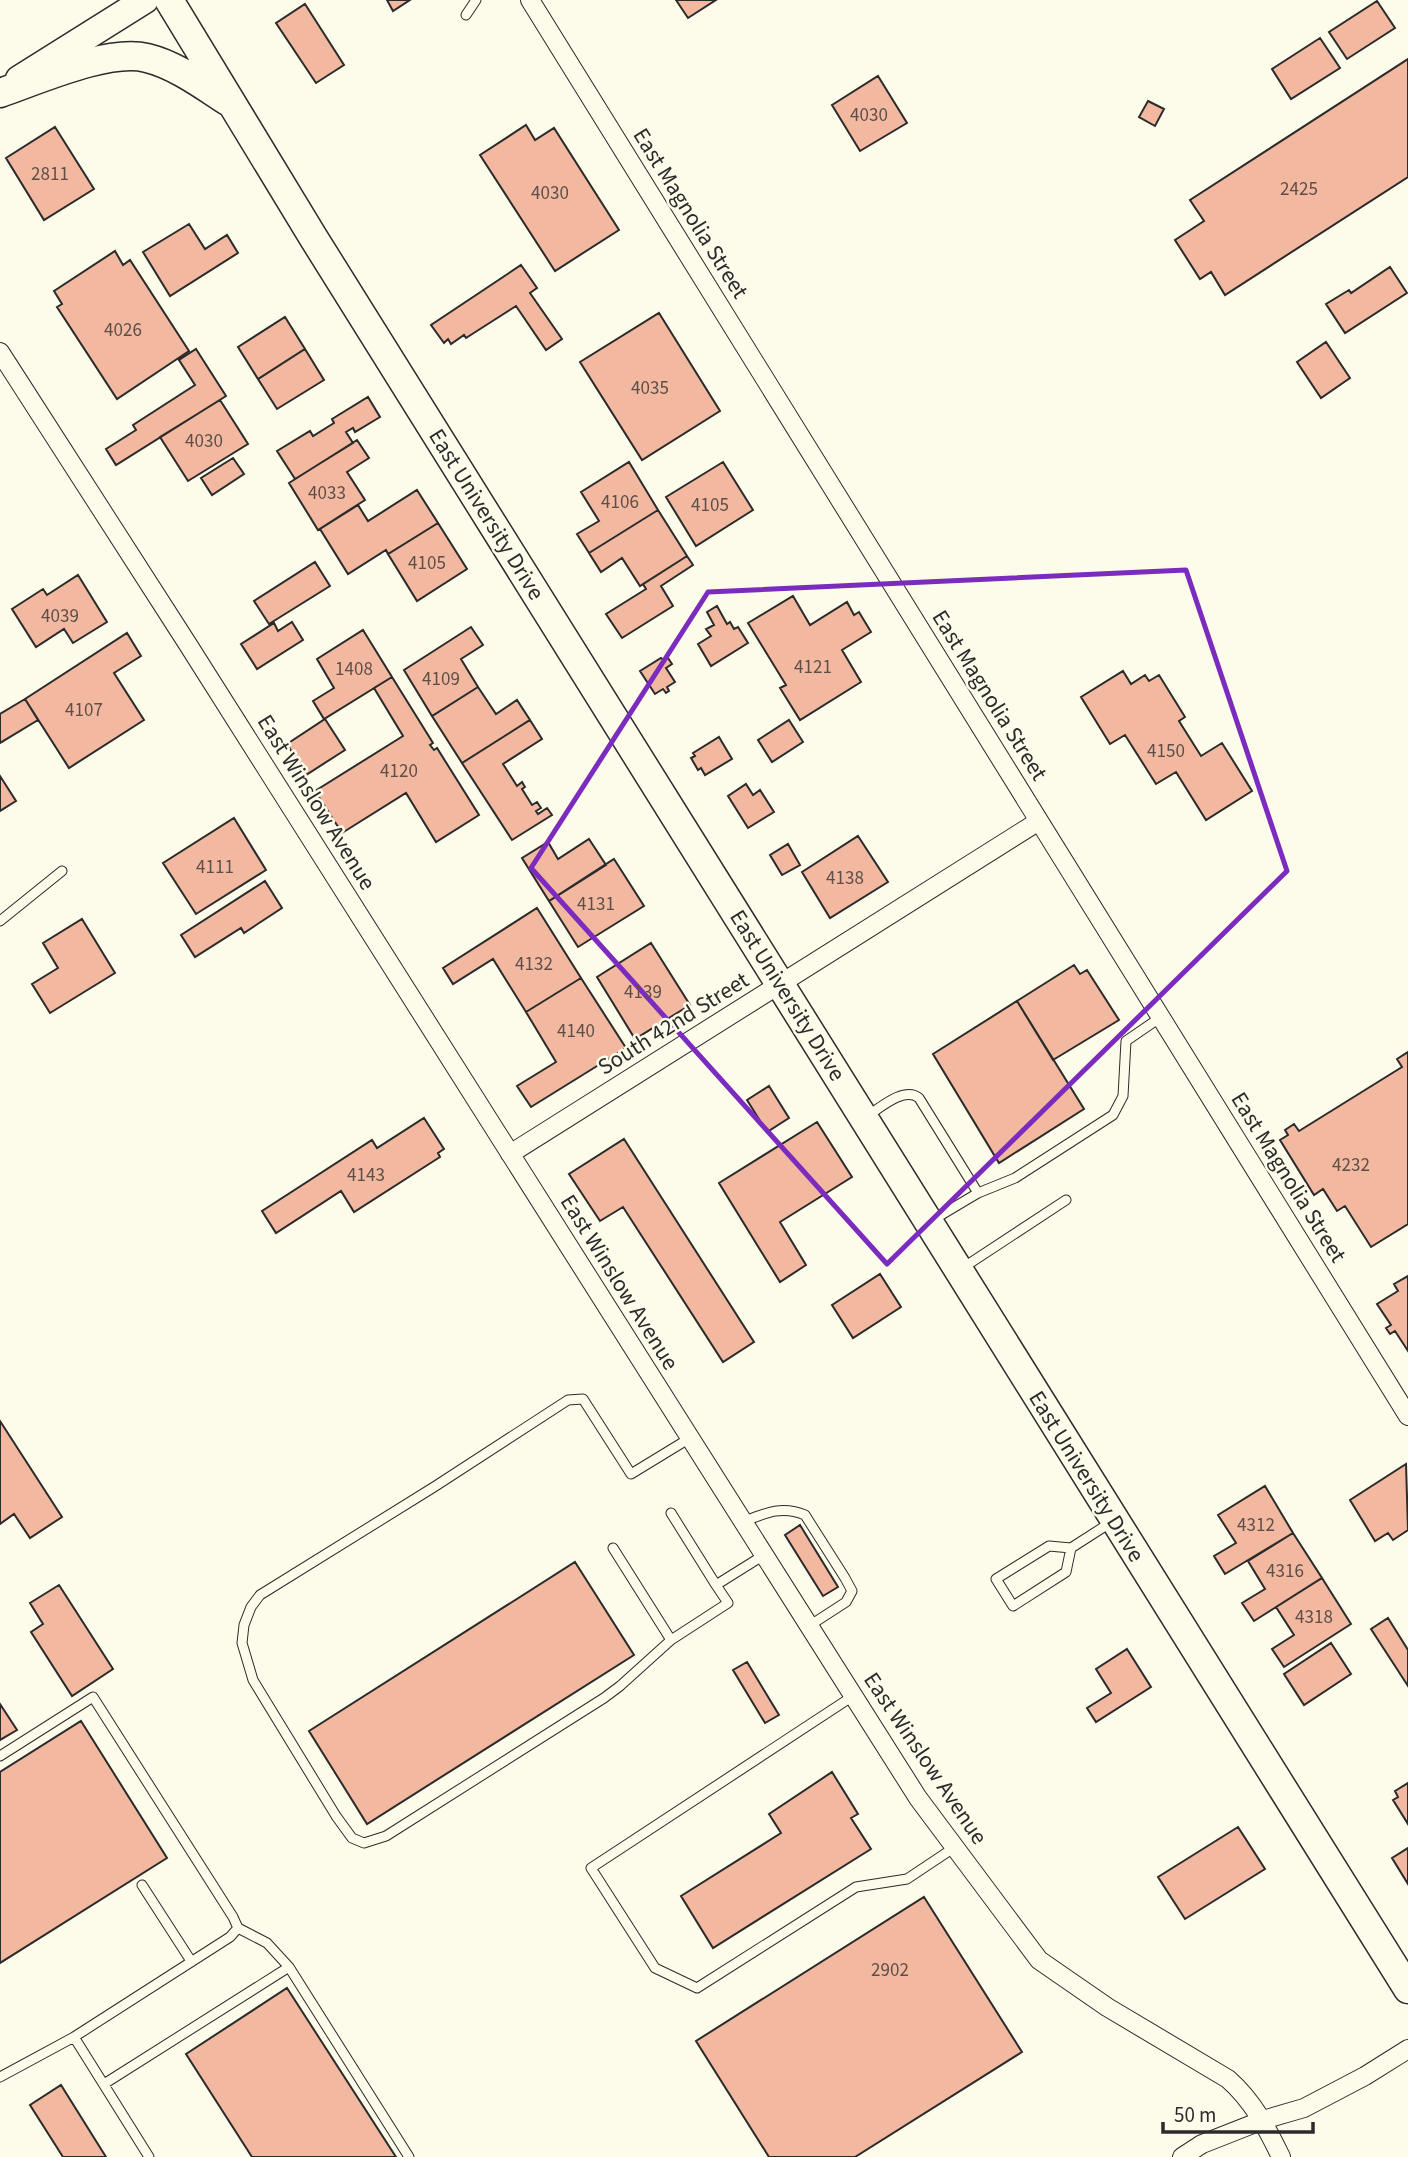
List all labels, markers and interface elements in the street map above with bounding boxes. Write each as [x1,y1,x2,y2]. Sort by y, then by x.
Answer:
house number: 4030 [850,102,888,129]
street label: East Magnolia Street [625,122,756,305]
house number: 2811 [31,161,69,188]
house number: 2425 [1280,176,1318,203]
house number: 4030 [531,180,569,207]
house number: 4026 [104,317,142,344]
house number: 4035 [631,375,669,402]
street label: East University Drive [421,422,553,606]
house number: 4030 [185,428,223,455]
house number: 4033 [308,480,346,507]
house number: 4106 [601,489,639,516]
house number: 4105 [691,492,729,519]
house number: 4105 [408,550,446,577]
house number: 4039 [41,603,79,630]
street label: East Magnolia Street [924,604,1055,787]
house number: 4121 [794,654,832,681]
house number: 1408 [335,656,373,683]
house number: 4109 [422,666,460,693]
house number: 4107 [65,697,103,724]
street label: East Winslow Avenue [249,708,384,896]
house number: 4150 [1147,738,1185,765]
house number: 4120 [380,758,418,785]
house number: 4111 [196,854,234,881]
house number: 4138 [826,865,864,892]
house number: 4131 [577,891,615,918]
street label: East University Drive [722,903,854,1087]
house number: 4132 [515,951,553,978]
street label: South 42nd Street [591,964,755,1083]
house number: 4139 [624,979,662,1006]
house number: 4140 [557,1018,595,1045]
street label: East Magnolia Street [1223,1086,1354,1269]
house number: 4232 [1332,1152,1370,1179]
house number: 4143 [347,1162,385,1189]
street label: East Winslow Avenue [552,1188,687,1376]
street label: East University Drive [1021,1384,1153,1568]
house number: 4312 [1237,1512,1275,1539]
house number: 4316 [1266,1558,1304,1585]
house number: 4318 [1295,1604,1333,1631]
street label: East Winslow Avenue [856,1666,996,1851]
house number: 2902 [871,1957,909,1984]
scale bar [1163,2090,1314,2134]
text: 50 m [1174,2100,1216,2130]

